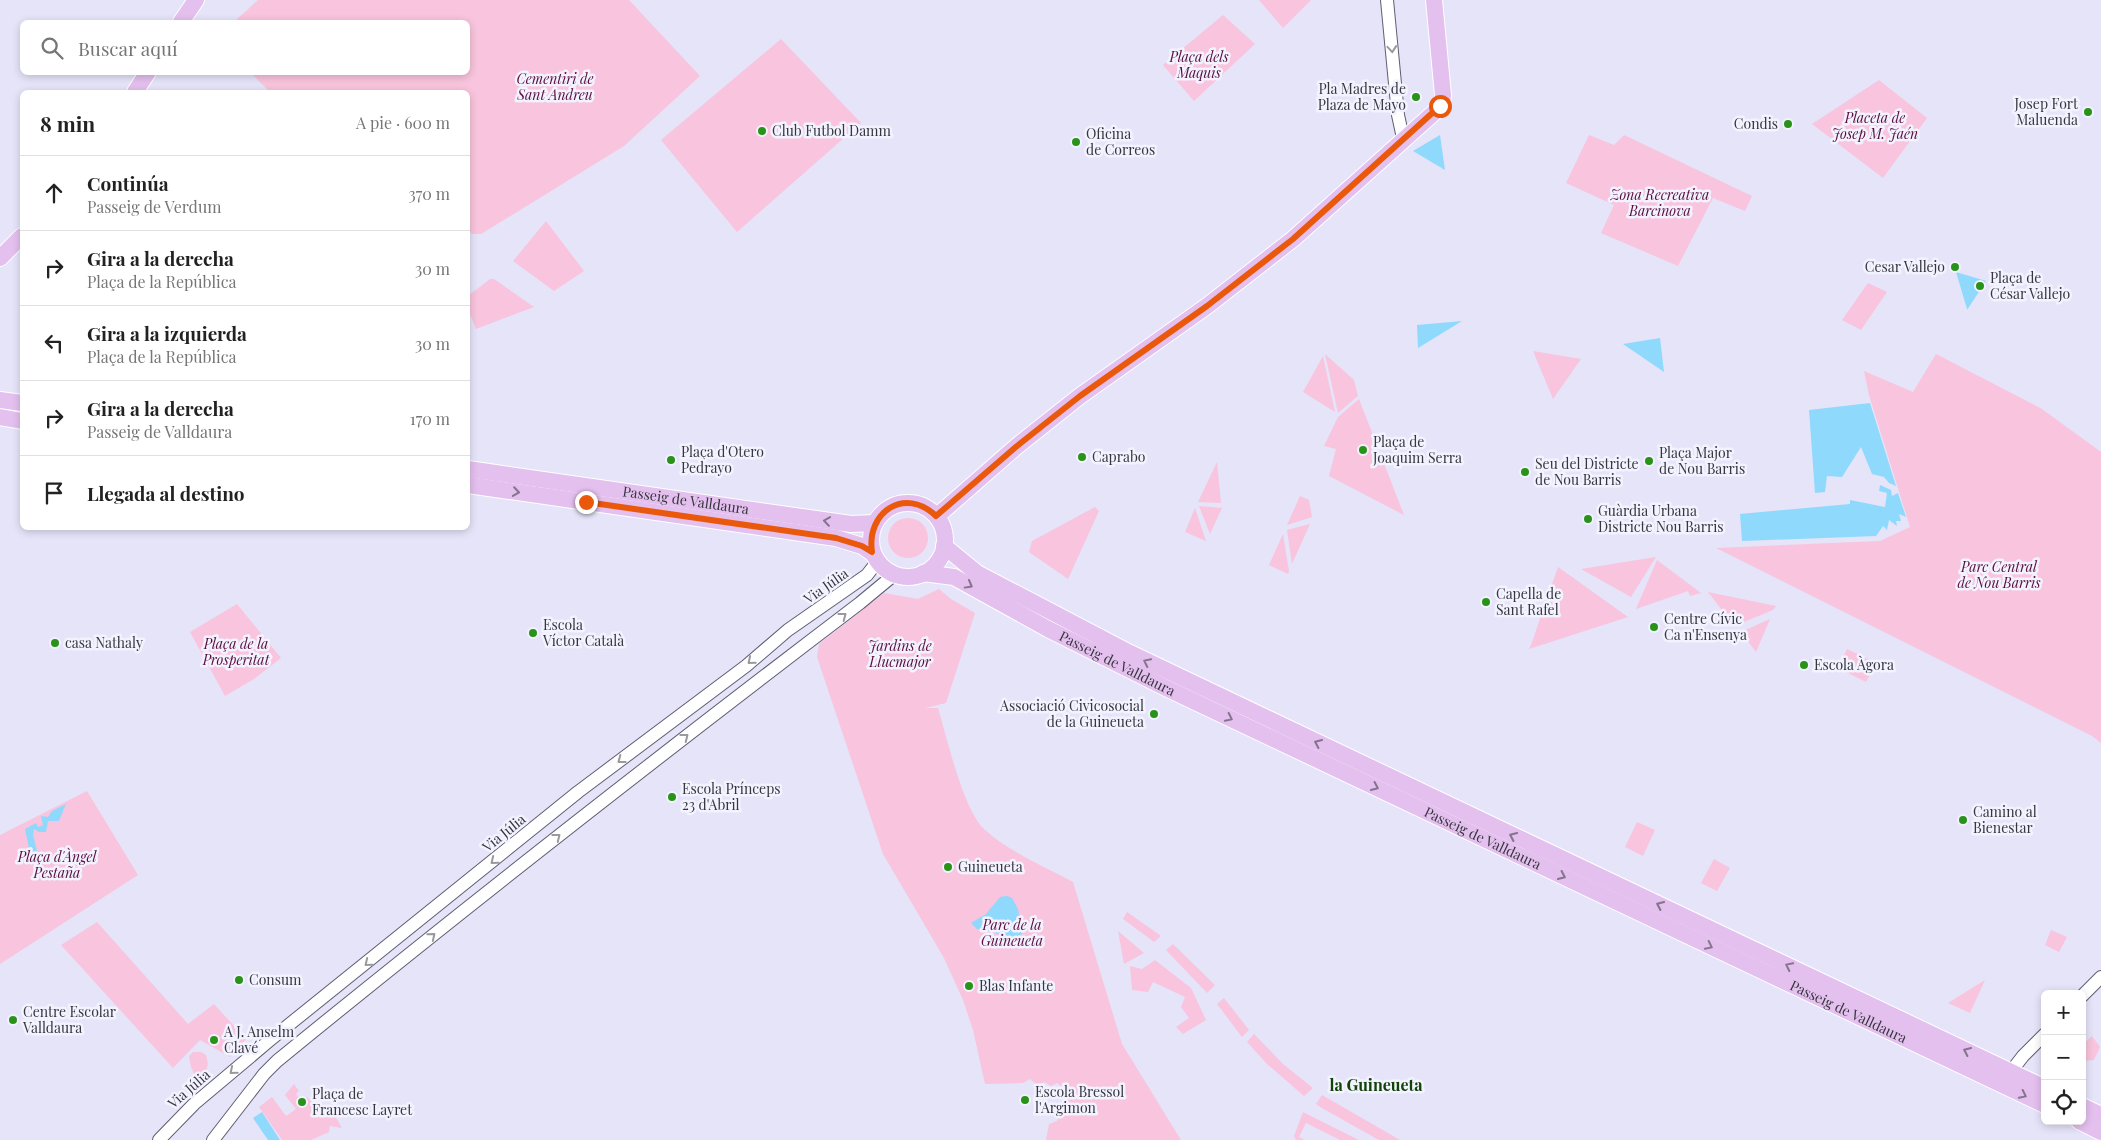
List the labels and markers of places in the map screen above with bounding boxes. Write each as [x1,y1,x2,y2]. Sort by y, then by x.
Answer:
place label: Pla Madres de Plaza de Mayo [1318,79,1406,114]
marker: Pla Madres de Plaza de Mayo [1410,91,1422,103]
place label: Josep Fort Maluenda [2014,94,2079,129]
marker: Josep Fort Maluenda [2082,106,2094,118]
place label: Condis [1734,114,1778,133]
marker: Condis [1782,118,1794,130]
place label: Club Futbol Damm [772,121,892,140]
place label: Oficina de Correos [1086,124,1155,159]
marker: Club Futbol Damm [756,125,768,137]
marker: Oficina de Correos [1070,136,1082,148]
place label: Cesar Vallejo [1865,257,1945,276]
marker: Cesar Vallejo [1949,261,1961,273]
place label: Plaça de César Vallejo [1990,268,2071,303]
marker: Plaça de César Vallejo [1974,280,1986,292]
place label: Plaça de Joaquim Serra [1372,432,1462,467]
place label: Plaça d'Otero Pedrayo [681,442,764,477]
place label: Plaça Major de Nou Barris [1659,443,1745,478]
marker: Plaça de Joaquim Serra [1357,444,1369,456]
place label: Caprabo [1092,447,1146,466]
marker: Caprabo [1076,451,1088,463]
marker: Plaça d'Otero Pedrayo [665,454,677,466]
place label: Seu del Districte de Nou Barris [1535,454,1639,489]
marker: Plaça Major de Nou Barris [1643,455,1655,467]
marker: Seu del Districte de Nou Barris [1519,466,1531,478]
place label: Guàrdia Urbana Districte Nou Barris [1598,501,1724,536]
marker: Guàrdia Urbana Districte Nou Barris [1582,513,1594,525]
place label: Capella de Sant Rafel [1496,584,1561,619]
marker: Capella de Sant Rafel [1480,596,1492,608]
place label: Centre Cívic Ca n'Ensenya [1664,609,1747,644]
place label: Escola Víctor Català [542,615,624,650]
marker: Centre Cívic Ca n'Ensenya [1648,621,1660,633]
marker: Escola Víctor Català [527,627,539,639]
place label: casa Nathaly [65,633,143,652]
marker: casa Nathaly [49,637,61,649]
place label: Escola Àgora [1814,655,1894,674]
marker: Escola Àgora [1798,659,1810,671]
place label: Associació Civicosocial de la Guineueta [999,696,1144,731]
marker: Associació Civicosocial de la Guineueta [1148,708,1160,720]
place label: Escola Prínceps 23 d'Abril [682,779,781,814]
marker: Escola Prínceps 23 d'Abril [666,791,678,803]
place label: Camino al Bienestar [1973,802,2037,837]
marker: Camino al Bienestar [1957,814,1969,826]
place label: Guineueta [958,857,1023,876]
marker: Guineueta [942,861,954,873]
place label: Consum [249,970,302,989]
marker: Consum [233,974,245,986]
place label: Blas Infante [979,976,1053,995]
marker: Blas Infante [963,980,975,992]
place label: Centre Escolar Valldaura [22,1002,117,1037]
marker: Centre Escolar Valldaura [7,1014,19,1026]
place label: A J. Anselm Clavé [223,1022,295,1057]
marker: A J. Anselm Clavé [208,1034,220,1046]
place label: Escola Bressol l'Argimon [1035,1082,1124,1117]
place label: Plaça de Francesc Layret [312,1084,413,1119]
marker: Escola Bressol l'Argimon [1019,1094,1031,1106]
marker: Plaça de Francesc Layret [296,1096,308,1108]

